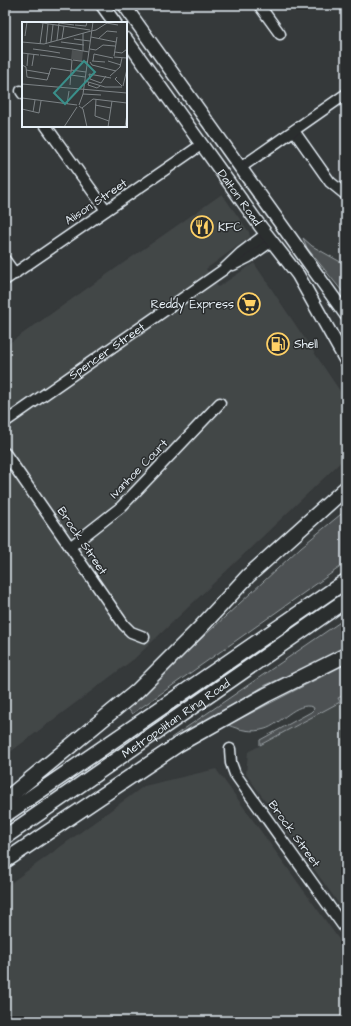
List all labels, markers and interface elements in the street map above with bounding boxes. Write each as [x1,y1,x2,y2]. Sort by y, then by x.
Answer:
inset map [22,22,127,127]
street label: Dalton Road [214,166,266,229]
street label: Alison Street [61,175,131,229]
restaurant icon: KFC [189,214,215,240]
place label: KFC [218,219,243,236]
supermarket icon: Reddy Express [236,291,262,317]
place label: Reddy Express [151,296,234,314]
street label: Spencer Street [65,318,148,384]
fuel station icon: Shell [265,331,291,357]
place label: Shell [294,336,318,353]
street label: Ivanhoe Court [106,435,172,503]
street label: Brock Street [53,504,111,578]
street label: Metropolitan Ring Road [118,675,233,762]
street label: Brock Street [264,797,324,871]

